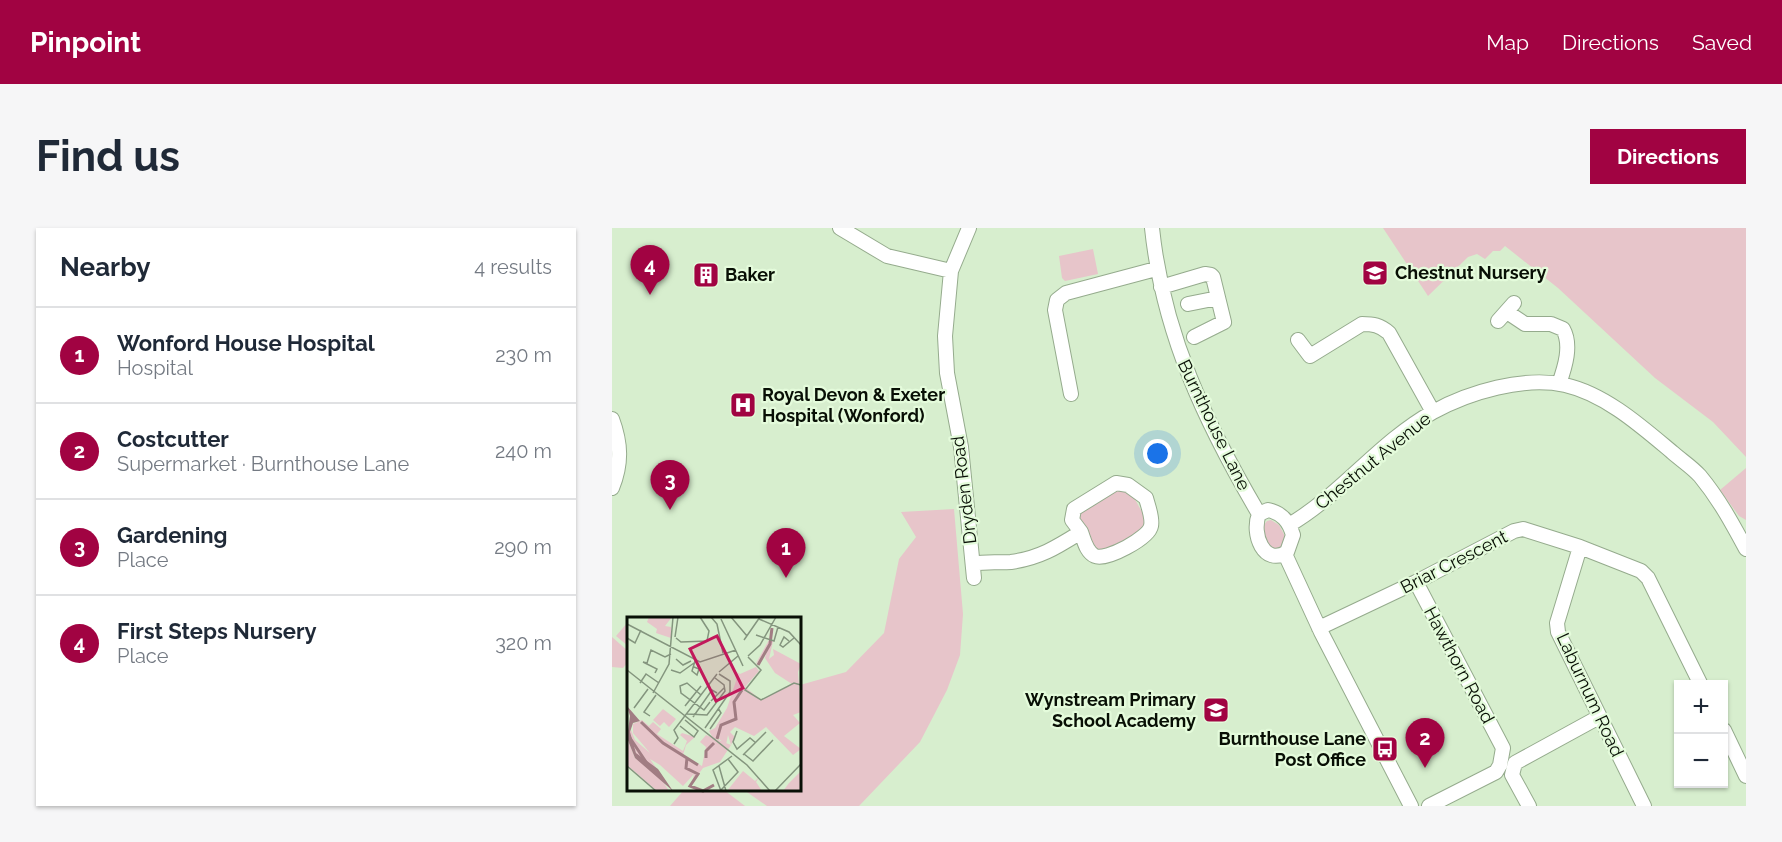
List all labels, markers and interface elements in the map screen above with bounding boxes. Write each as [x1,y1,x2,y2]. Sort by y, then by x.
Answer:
text: Pinpoint [30,26,141,59]
text: Map [1486,30,1529,55]
text: Directions [1562,30,1659,55]
text: Saved [1692,30,1752,55]
button: Directions [1590,129,1746,184]
text: Find us [36,132,180,181]
pin: 4 [630,245,669,295]
text: Nearby [60,252,150,282]
text: 4 results [474,255,552,279]
school or university icon: Chestnut Nursery [1360,258,1390,288]
building icon: Baker [691,260,721,290]
place label: Chestnut Nursery [1395,262,1546,283]
place label: Baker [725,264,775,285]
text: Wonford House Hospital [117,330,375,356]
text: 1 [75,343,84,367]
text: 230 m [495,343,552,367]
text: Hospital [117,356,193,380]
street label: Burnthouse Lane [1174,356,1255,494]
place label: Royal Devon & Exeter Hospital (Wonford) [762,384,945,426]
hospital icon: Royal Devon & Exeter Hospital (Wonford) [728,390,758,420]
street label: Chestnut Avenue [1311,407,1435,514]
text: Costcutter [117,426,229,452]
street label: Dryden Road [946,435,981,545]
text: 2 [74,439,85,463]
text: 240 m [495,439,552,463]
your location [1143,439,1172,468]
text: Supermarket · Burnthouse Lane [117,452,409,476]
pin: 3 [650,460,690,510]
text: Gardening [117,522,228,548]
street label: Briar Crescent [1397,526,1511,597]
pin: 1 [766,528,806,578]
text: 3 [74,535,85,559]
text: 290 m [494,535,552,559]
text: Place [117,548,168,572]
street label: Hawthorn Road [1420,603,1499,727]
inset map [627,617,801,791]
text: First Steps Nursery [117,618,317,644]
street label: Laburnum Road [1553,630,1628,760]
text: 4 [74,631,85,655]
text: 320 m [495,631,552,655]
text: Place [117,644,168,668]
map controls [1674,680,1728,788]
button: + [1674,680,1728,734]
place label: Wynstream Primary School Academy [1025,689,1196,731]
school or university icon: Wynstream Primary School Academy [1201,695,1231,725]
pin: 2 [1406,718,1444,768]
place label: Burnthouse Lane Post Office [1219,728,1366,770]
bus stop icon: Burnthouse Lane Post Office [1370,734,1400,764]
button: − [1674,734,1728,788]

